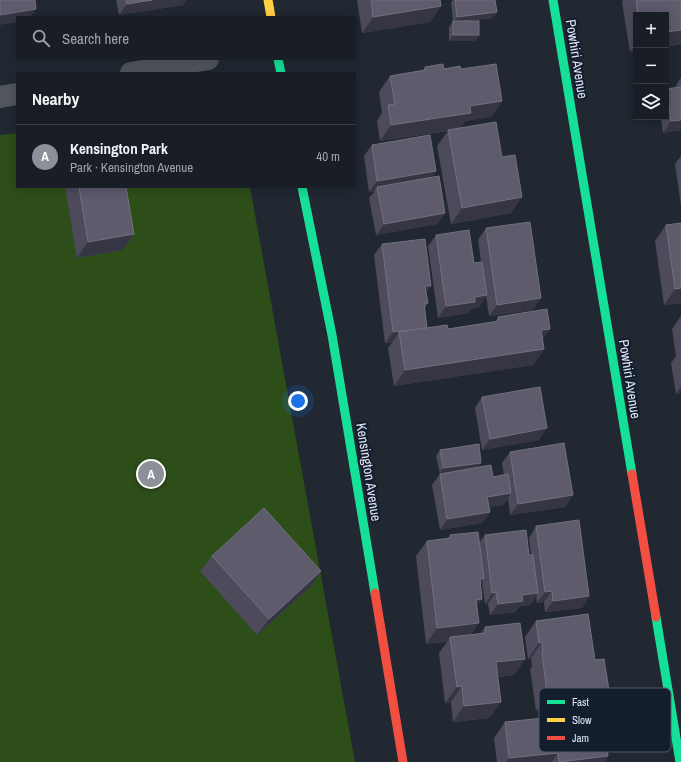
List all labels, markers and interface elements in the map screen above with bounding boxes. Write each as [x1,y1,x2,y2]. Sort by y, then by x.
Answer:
map controls [633,12,669,120]
button: + [633,12,669,48]
search box [16,16,356,60]
street label: Powhiri Avenue [562,18,592,100]
icon: search [30,27,52,49]
text: Search here [62,28,129,49]
button: − [633,48,669,84]
button: layers [633,84,669,120]
text: Nearby [32,87,79,110]
text: Kensington Park [70,138,168,159]
text: A [41,148,49,165]
text: 40 m [316,148,340,165]
text: Park · Kensington Avenue [70,159,193,176]
street label: Powhiri Avenue [615,338,645,420]
your location [288,391,308,411]
street label: Kensington Avenue [352,422,386,522]
pin: A [138,459,164,489]
legend [539,688,671,752]
text: Fast [572,695,590,709]
text: Slow [572,713,592,727]
text: Jam [572,731,589,745]

